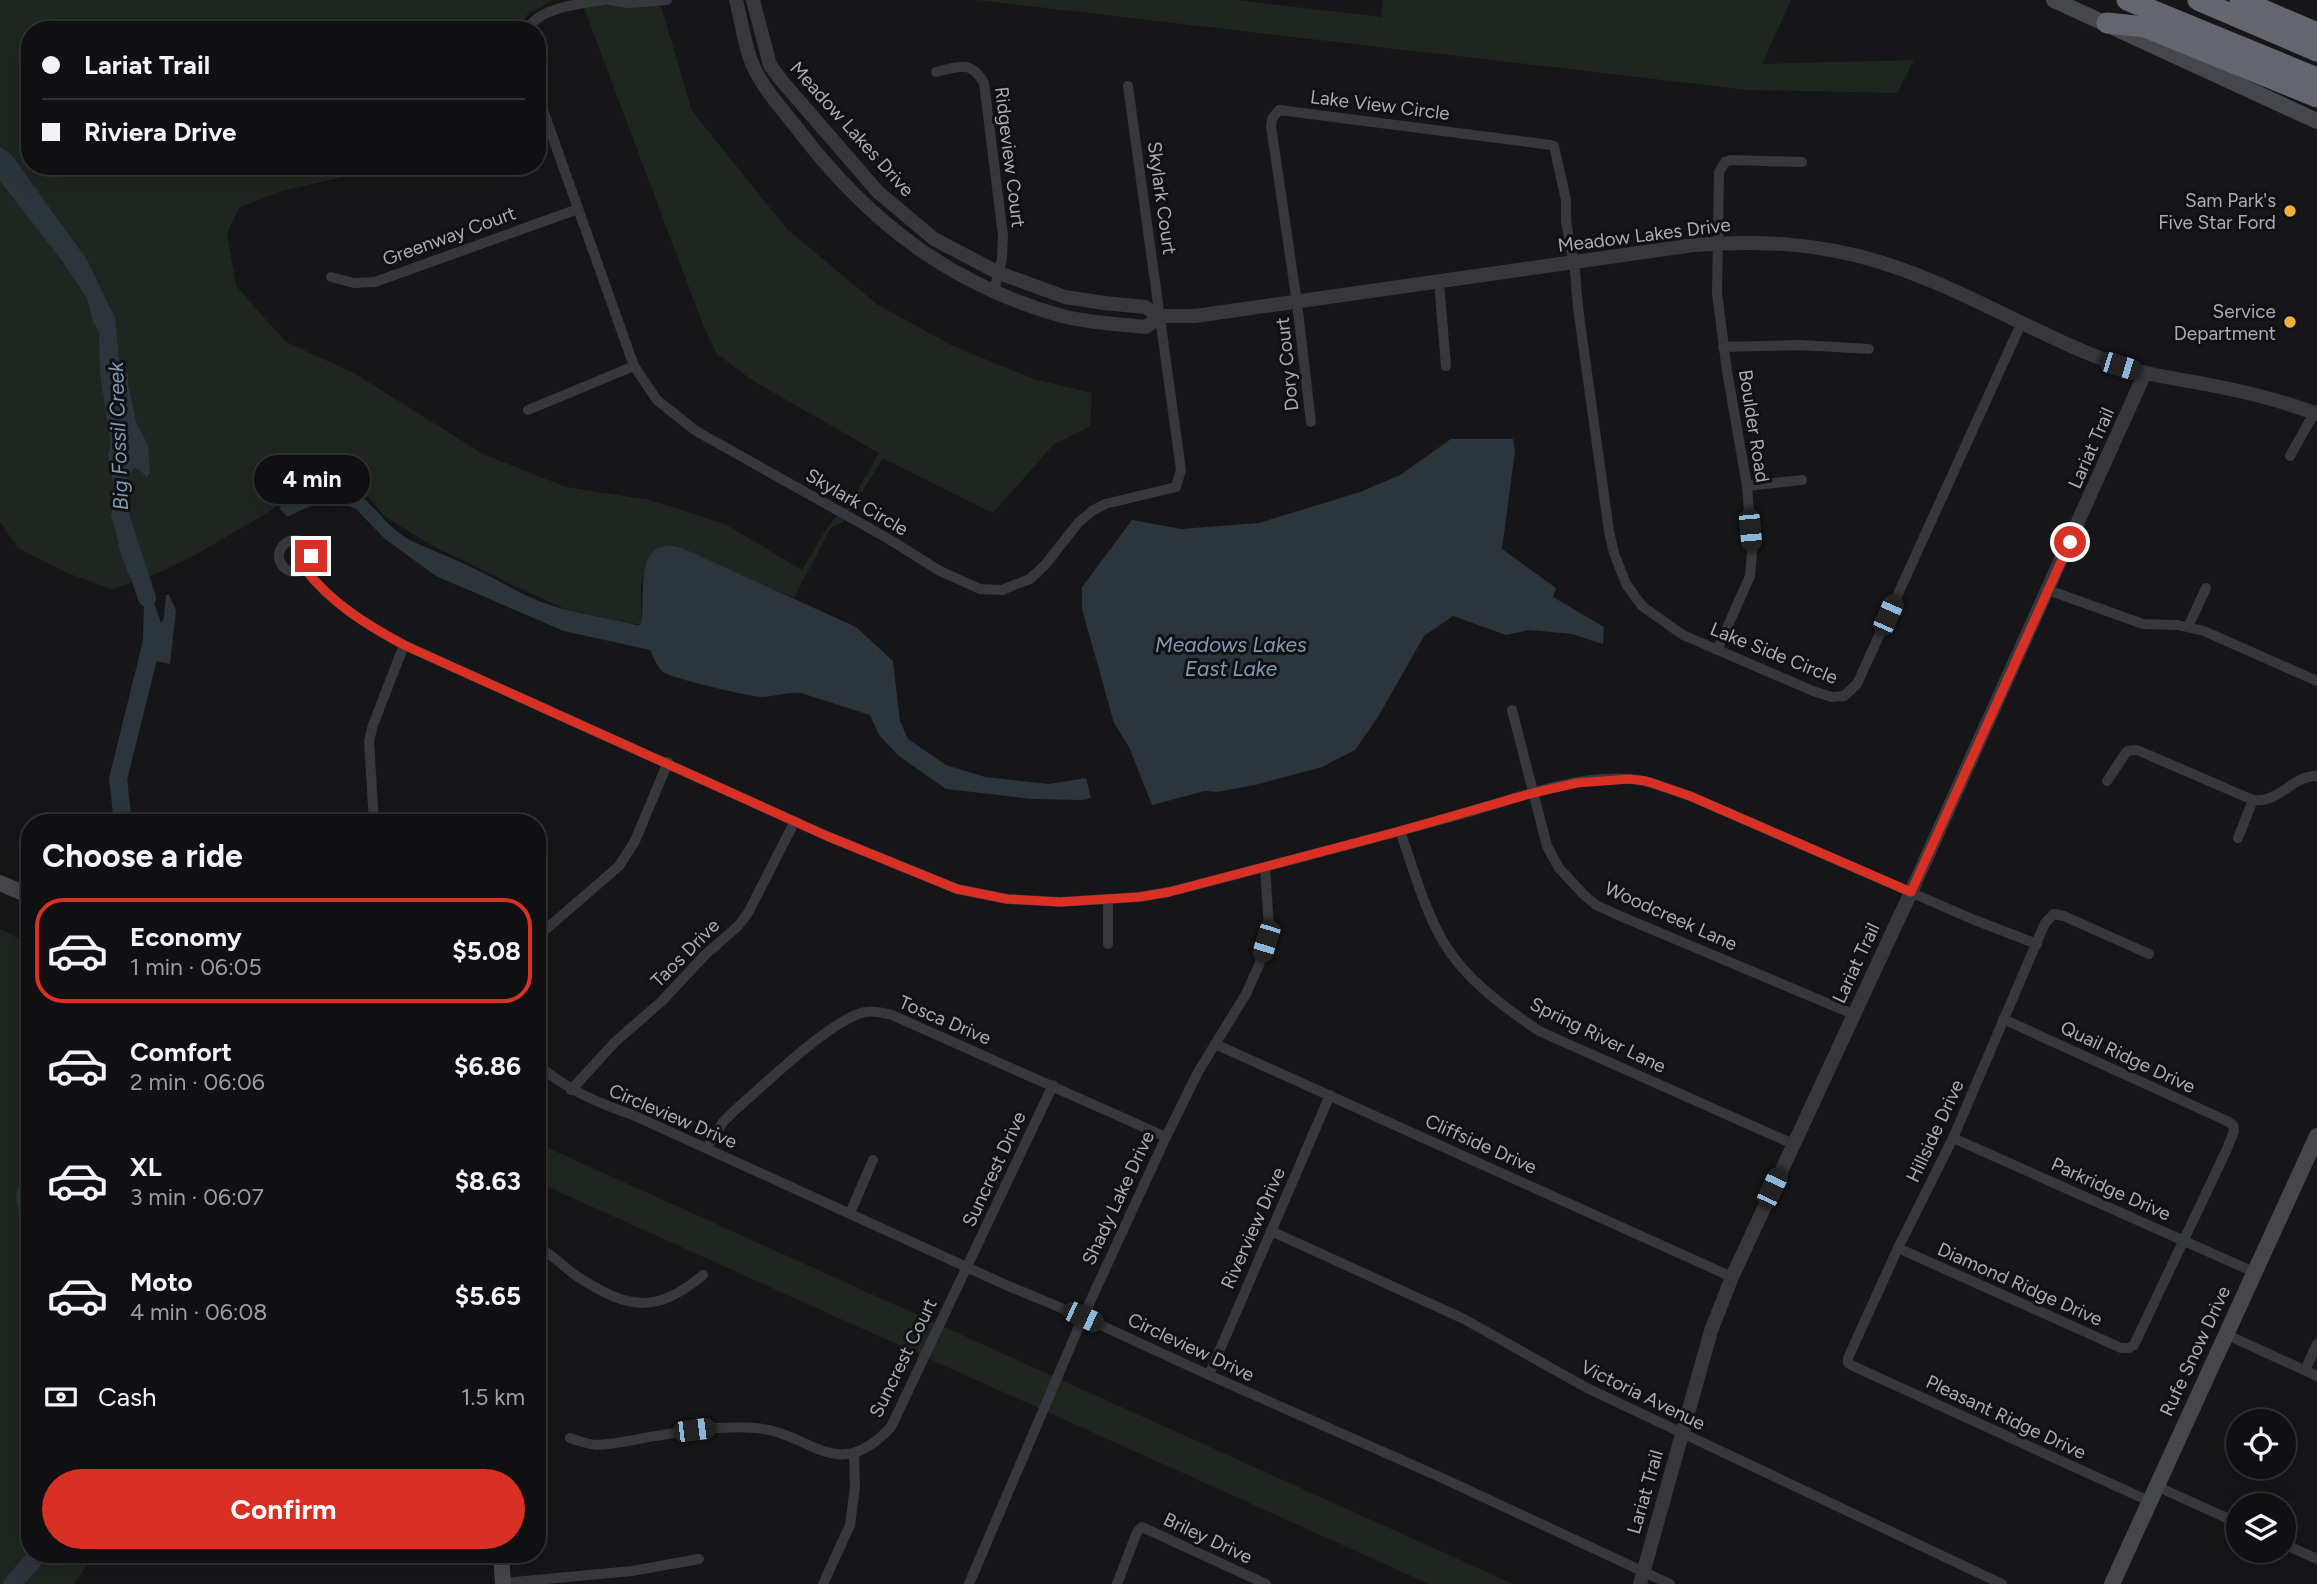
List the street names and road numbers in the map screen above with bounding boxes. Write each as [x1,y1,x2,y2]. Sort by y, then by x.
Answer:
street label: Meadow Lakes Drive [785,57,919,201]
street label: Ridgeview Court [990,85,1030,229]
street label: Lake View Circle [1309,85,1451,125]
street label: Skylark Court [1143,140,1181,256]
street label: Greenway Court [379,201,519,271]
street label: Meadow Lakes Drive [1556,213,1732,257]
street label: Dory Court [1271,316,1303,412]
street label: Boulder Road [1734,368,1774,484]
street label: Lariat Trail [2063,404,2119,492]
street label: Skylark Circle [802,463,912,541]
street label: Lake Side Circle [1707,617,1841,689]
street label: Woodcreek Lane [1601,877,1741,955]
street label: Taos Drive [646,914,724,992]
street label: Lariat Trail [1827,919,1885,1007]
street label: Tosca Drive [895,990,995,1050]
street label: Spring River Lane [1526,992,1670,1078]
street label: Quail Ridge Drive [2057,1016,2199,1098]
street label: Hillside Drive [1901,1076,1969,1186]
street label: Circleview Drive [605,1079,741,1153]
street label: Suncrest Drive [957,1108,1031,1230]
street label: Cliffside Drive [1422,1109,1540,1179]
street label: Shady Lake Drive [1077,1127,1159,1269]
street label: Parkridge Drive [2048,1152,2174,1226]
street label: Riverview Drive [1216,1164,1290,1292]
street label: Diamond Ridge Drive [1934,1237,2106,1331]
street label: Rufe Snow Drive [2155,1282,2235,1420]
street label: Suncrest Court [864,1295,942,1421]
street label: Circleview Drive [1124,1308,1258,1386]
street label: Victoria Avenue [1577,1355,1709,1435]
street label: Pleasant Ridge Drive [1922,1370,2090,1464]
street label: Lariat Trail [1622,1447,1668,1537]
street label: Briley Drive [1160,1507,1256,1569]

